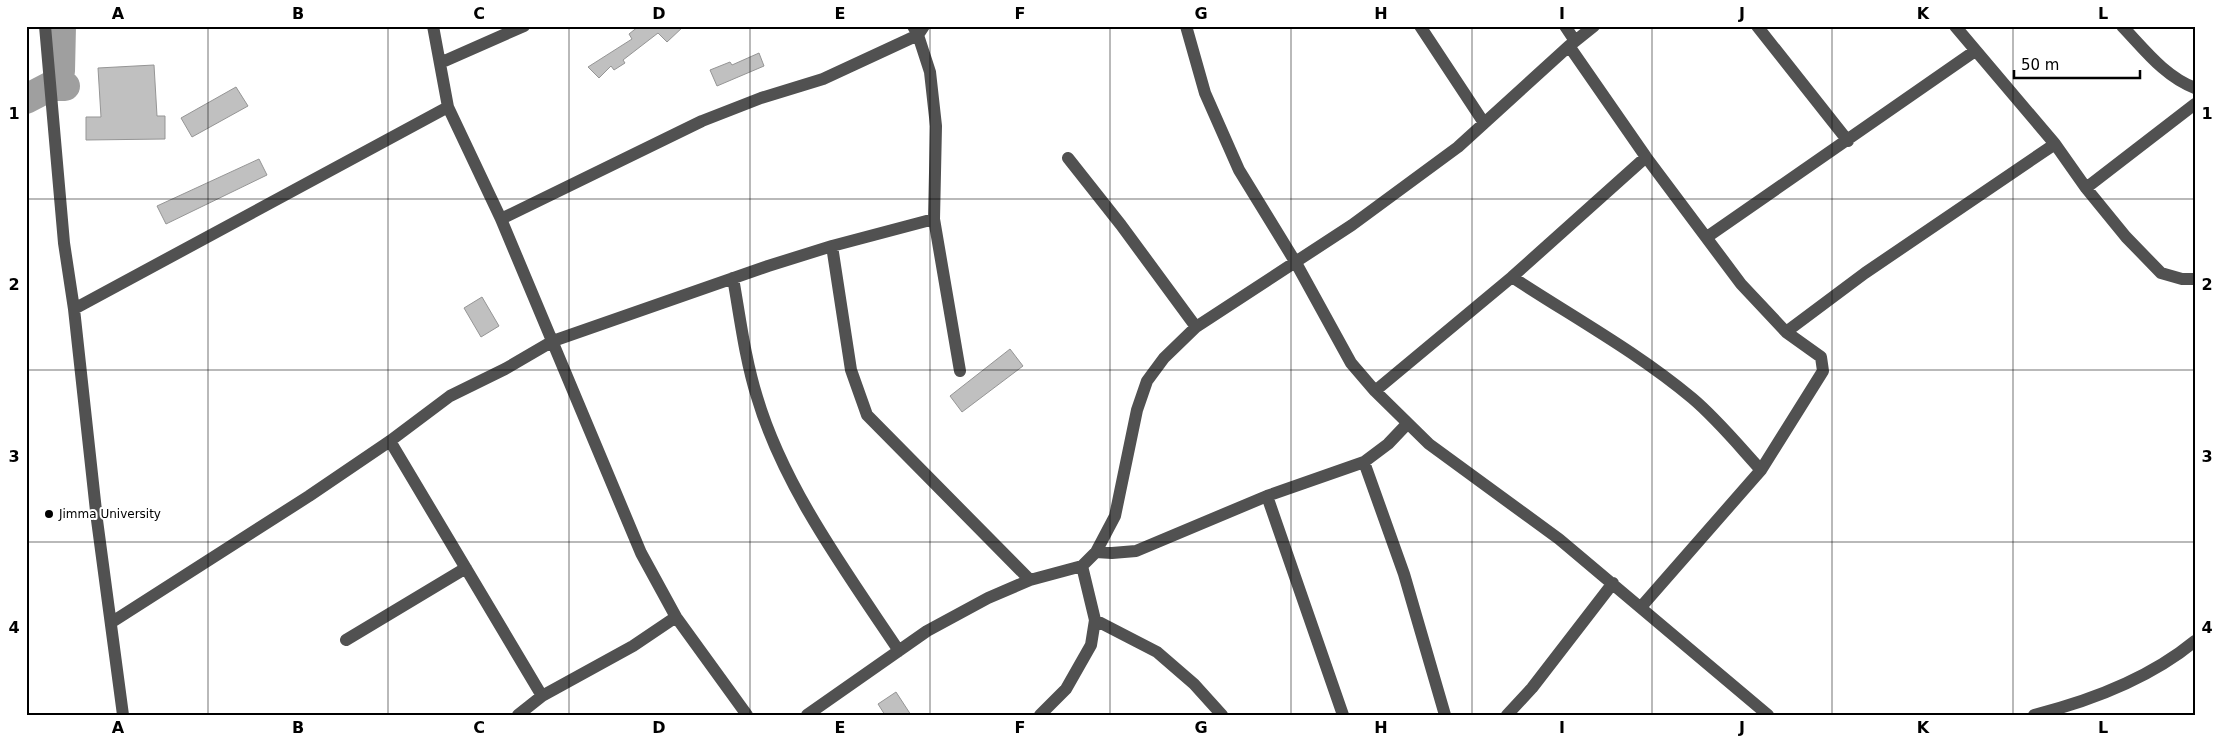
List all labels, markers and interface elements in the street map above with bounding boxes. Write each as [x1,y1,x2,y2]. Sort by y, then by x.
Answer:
text: A [112,4,125,23]
text: B [292,4,304,23]
text: C [473,4,485,23]
text: D [652,4,666,23]
text: E [835,4,845,23]
text: F [1015,4,1025,23]
text: G [1194,4,1208,23]
text: H [1374,4,1388,23]
text: I [1559,4,1565,23]
text: J [1738,4,1745,23]
text: K [1917,4,1930,23]
text: L [2098,4,2108,23]
scale bar [2014,48,2140,80]
text: 50 m [2021,56,2059,74]
text: 1 [8,104,20,123]
text: 1 [2201,104,2213,123]
text: 2 [8,275,20,294]
text: 2 [2201,275,2213,294]
text: 3 [8,447,20,466]
text: 3 [2201,447,2213,466]
place label: Jimma University [58,507,161,521]
marker: Jimma University [43,508,55,520]
text: 4 [8,618,20,637]
text: 4 [2201,618,2213,637]
text: A [112,718,125,737]
text: B [292,718,304,737]
text: C [473,718,485,737]
text: D [652,718,666,737]
text: E [835,718,845,737]
text: F [1015,718,1025,737]
text: G [1194,718,1208,737]
text: H [1374,718,1388,737]
text: I [1559,718,1565,737]
text: J [1738,718,1745,737]
text: K [1917,718,1930,737]
text: L [2098,718,2108,737]

